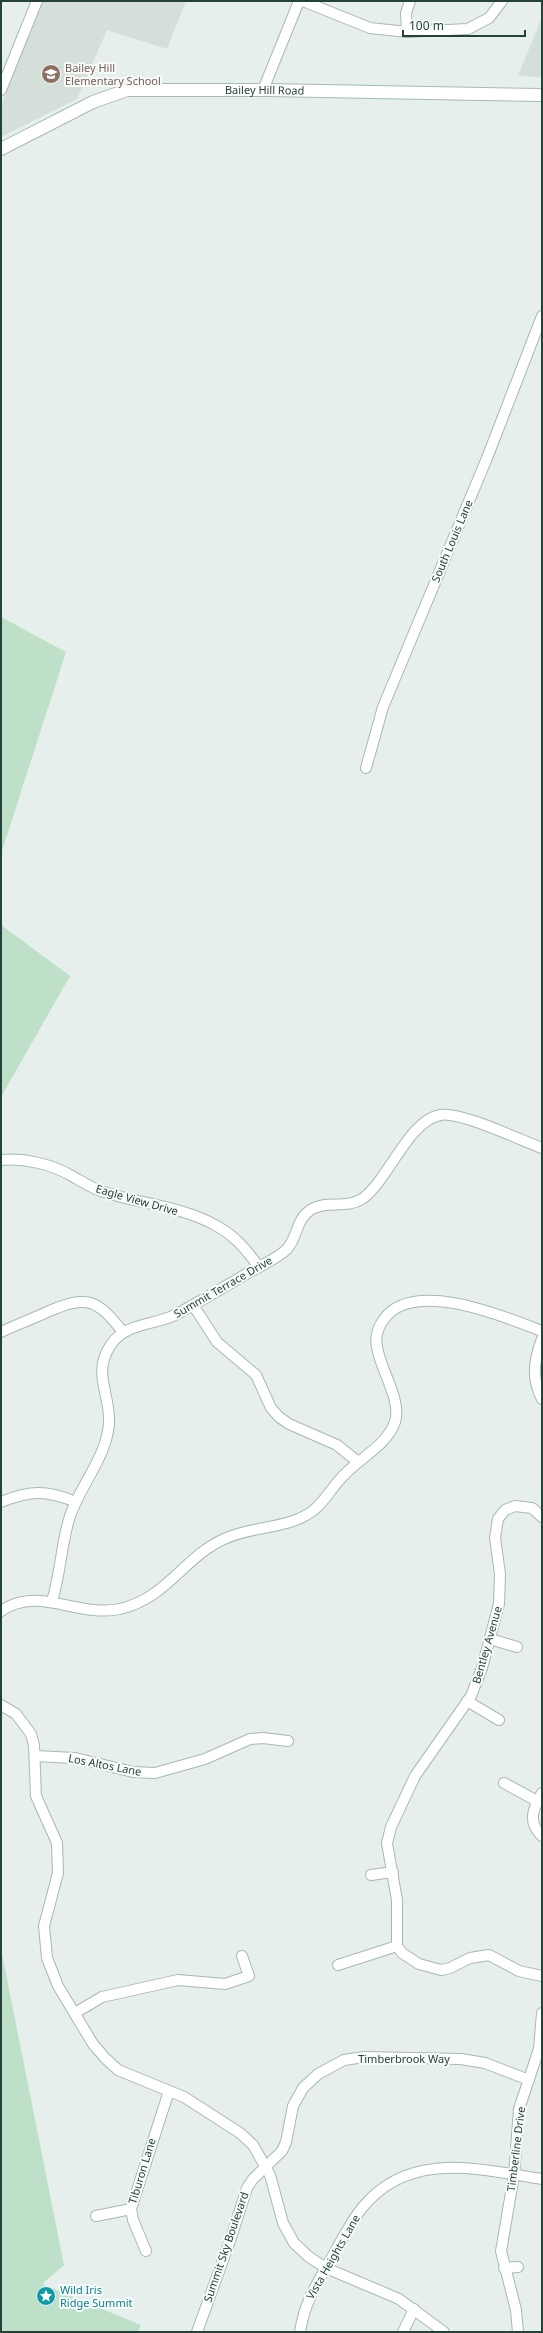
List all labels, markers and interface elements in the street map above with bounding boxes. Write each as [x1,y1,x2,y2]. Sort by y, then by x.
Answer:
scale bar [403,12,525,38]
text: 100 m [409,17,444,34]
place label: Bailey Hill Elementary School [65,60,161,88]
school or university icon: Bailey Hill Elementary School [40,63,62,85]
street label: Bailey Hill Road [225,82,305,98]
street label: South Louis Lane [427,497,476,584]
street label: Eagle View Drive [94,1181,180,1218]
street label: Summit Terrace Drive [171,1252,275,1321]
street label: Bentley Avenue [468,1604,505,1685]
street label: Los Altos Lane [67,1750,143,1779]
street label: Timberbrook Way [358,2051,450,2066]
street label: Timberline Drive [503,2106,528,2192]
street label: Tiburon Lane [124,2136,159,2206]
street label: Summit Sky Boulevard [200,2190,251,2304]
street label: Vista Heights Lane [302,2212,363,2302]
place label: Wild Iris Ridge Summit [60,2282,133,2310]
place icon: Wild Iris Ridge Summit [35,2285,57,2307]

